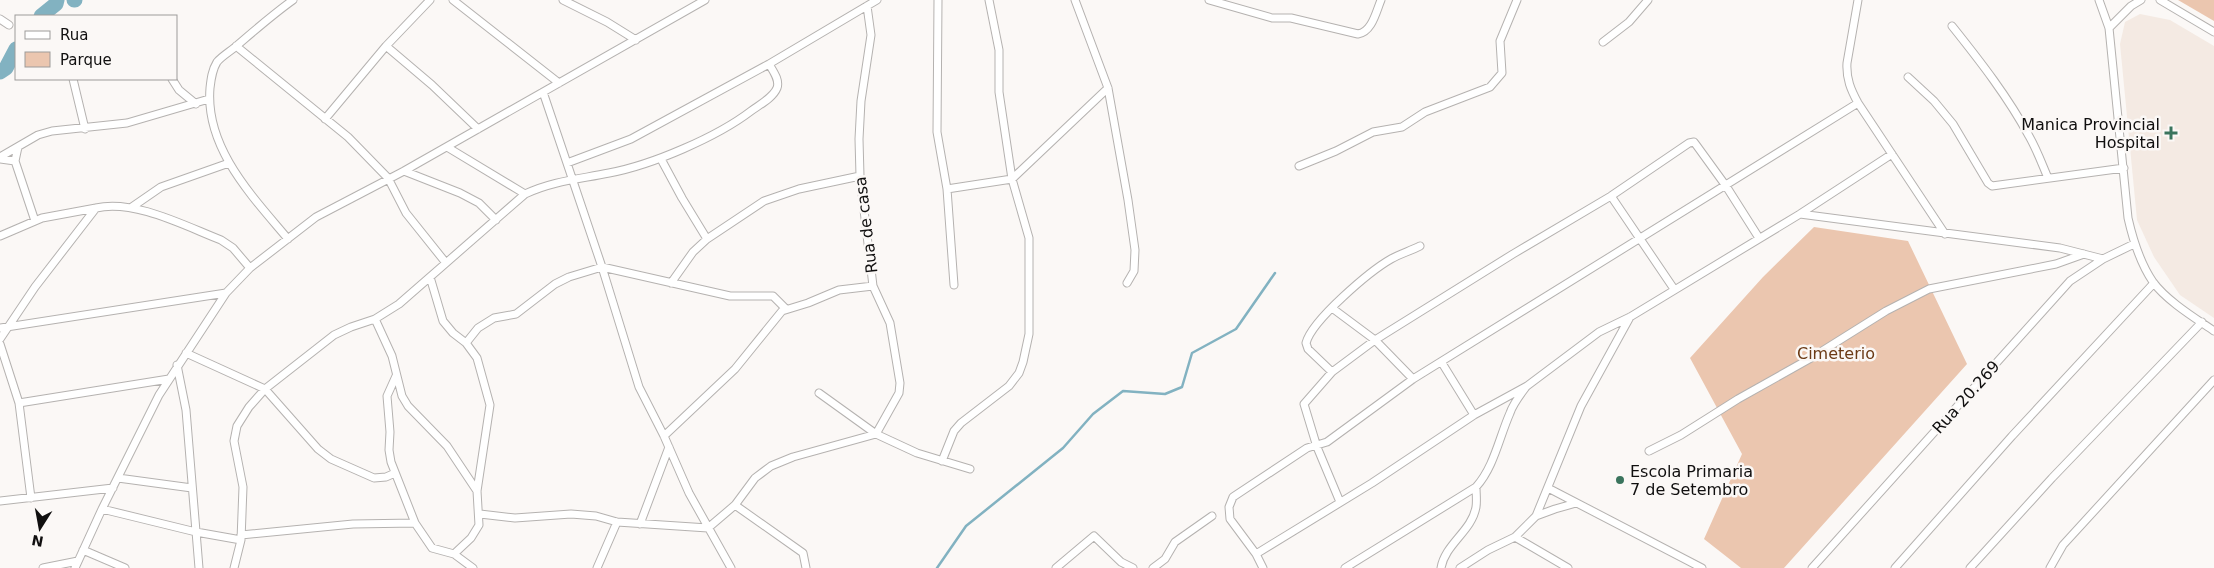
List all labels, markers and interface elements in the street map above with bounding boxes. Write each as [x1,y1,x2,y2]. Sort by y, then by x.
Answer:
legend [15,15,178,80]
text: Rua [60,26,88,44]
text: Parque [60,51,112,69]
place label: Manica Provincial Hospital [2021,115,2160,152]
marker: Manica Provincial Hospital [2164,126,2178,140]
street label: Rua de casa [851,176,881,274]
park label: Cimeterio [1797,344,1875,363]
street label: Rua 20.269 [1928,357,2004,437]
place label: Escola Primaria 7 de Setembro [1630,462,1753,499]
marker: Escola Primaria 7 de Setembro [1614,474,1626,486]
north arrow [15,503,65,553]
text: N [30,532,45,550]

